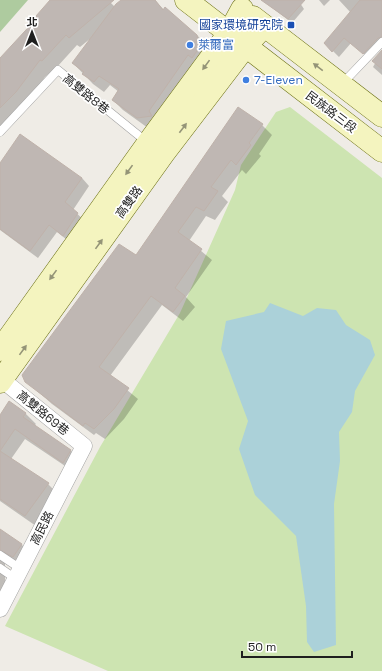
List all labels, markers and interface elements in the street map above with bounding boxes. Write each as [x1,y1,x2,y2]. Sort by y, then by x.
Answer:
north arrow [12,12,52,52]
text: 北 [27,15,38,29]
place label: 國家環境研究院 [199,17,283,33]
marker: 國家環境研究院 [286,20,296,30]
place label: 萊爾富 [198,37,234,53]
marker: 萊爾富 [185,40,195,50]
one-way arrow [201,59,210,70]
one-way arrow [312,63,323,71]
street label: 高雙路8巷 [59,70,113,118]
place label: 7-Eleven [254,72,303,88]
marker: 7-Eleven [241,75,251,85]
street label: 民族路三段 [302,88,360,136]
one-way arrow [179,122,187,133]
one-way arrow [125,164,133,175]
street label: 高雙路 [112,183,146,221]
one-way arrow [94,239,103,250]
one-way arrow [49,270,57,281]
one-way arrow [19,344,27,355]
street label: 高雙路69巷 [14,387,72,439]
street label: 高民路 [27,508,57,548]
scale bar [242,633,352,659]
text: 50 m [248,639,276,655]

